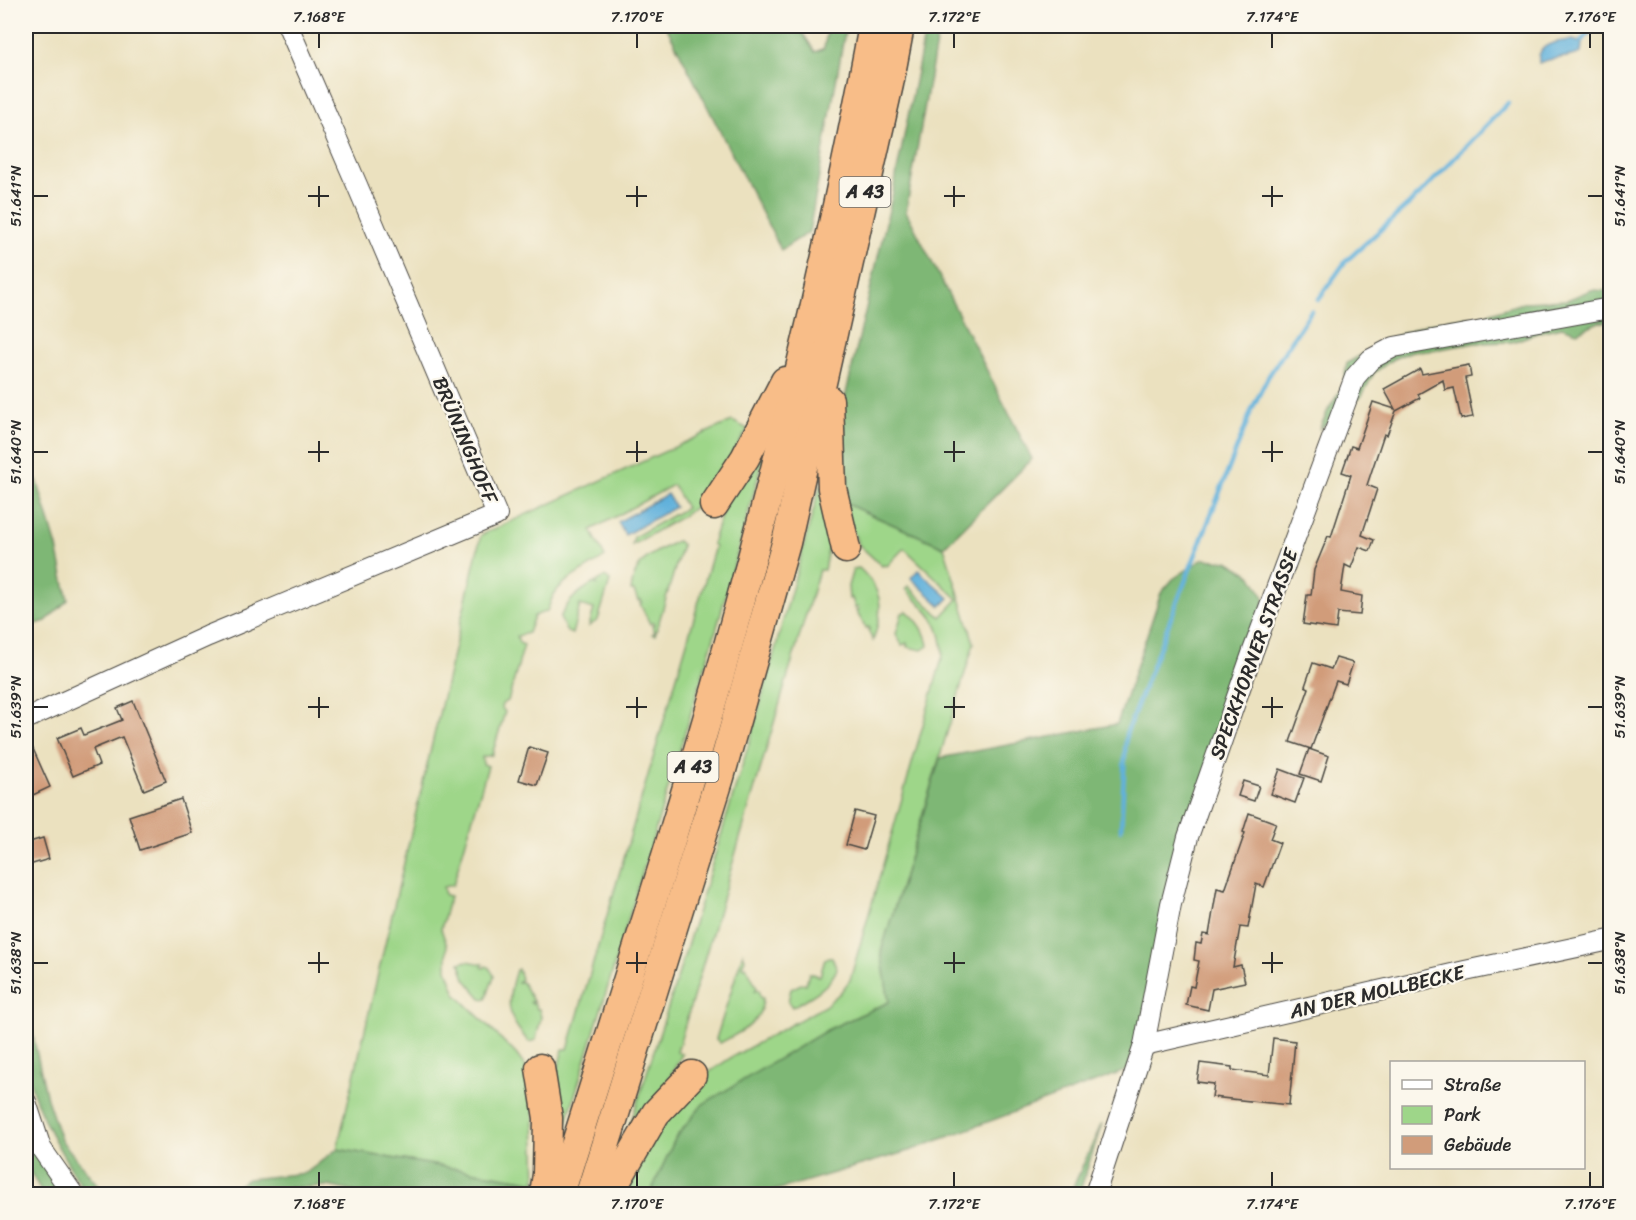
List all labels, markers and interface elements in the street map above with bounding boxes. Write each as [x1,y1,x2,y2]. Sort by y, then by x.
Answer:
text: 7.168°E [293,4,347,30]
text: 7.170°E [611,4,665,30]
text: 7.172°E [928,4,981,30]
text: 7.174°E [1246,4,1300,30]
text: 7.176°E [1564,4,1617,30]
text: 51.641°N [3,165,29,227]
text: 51.641°N [1607,165,1633,227]
road number: A 43 [840,177,890,207]
street label: BRÜNINGHOFF [422,371,508,511]
text: 51.640°N [3,419,29,484]
text: 51.640°N [1607,419,1633,484]
street label: SPECKHORNER STRASSE [1200,542,1309,764]
text: 51.639°N [3,675,29,738]
text: 51.639°N [1607,675,1633,738]
road number: A 43 [668,752,718,782]
text: 51.638°N [3,931,29,994]
text: 51.638°N [1607,931,1633,994]
street label: AN DER MOLLBECKE [1285,954,1470,1029]
legend [1390,1061,1585,1169]
text: Straße [1444,1069,1501,1101]
text: Park [1444,1099,1481,1131]
text: Gebäude [1444,1129,1512,1161]
text: 7.168°E [293,1191,347,1217]
text: 7.170°E [611,1191,665,1217]
text: 7.172°E [928,1191,981,1217]
text: 7.174°E [1246,1191,1300,1217]
text: 7.176°E [1564,1191,1617,1217]

